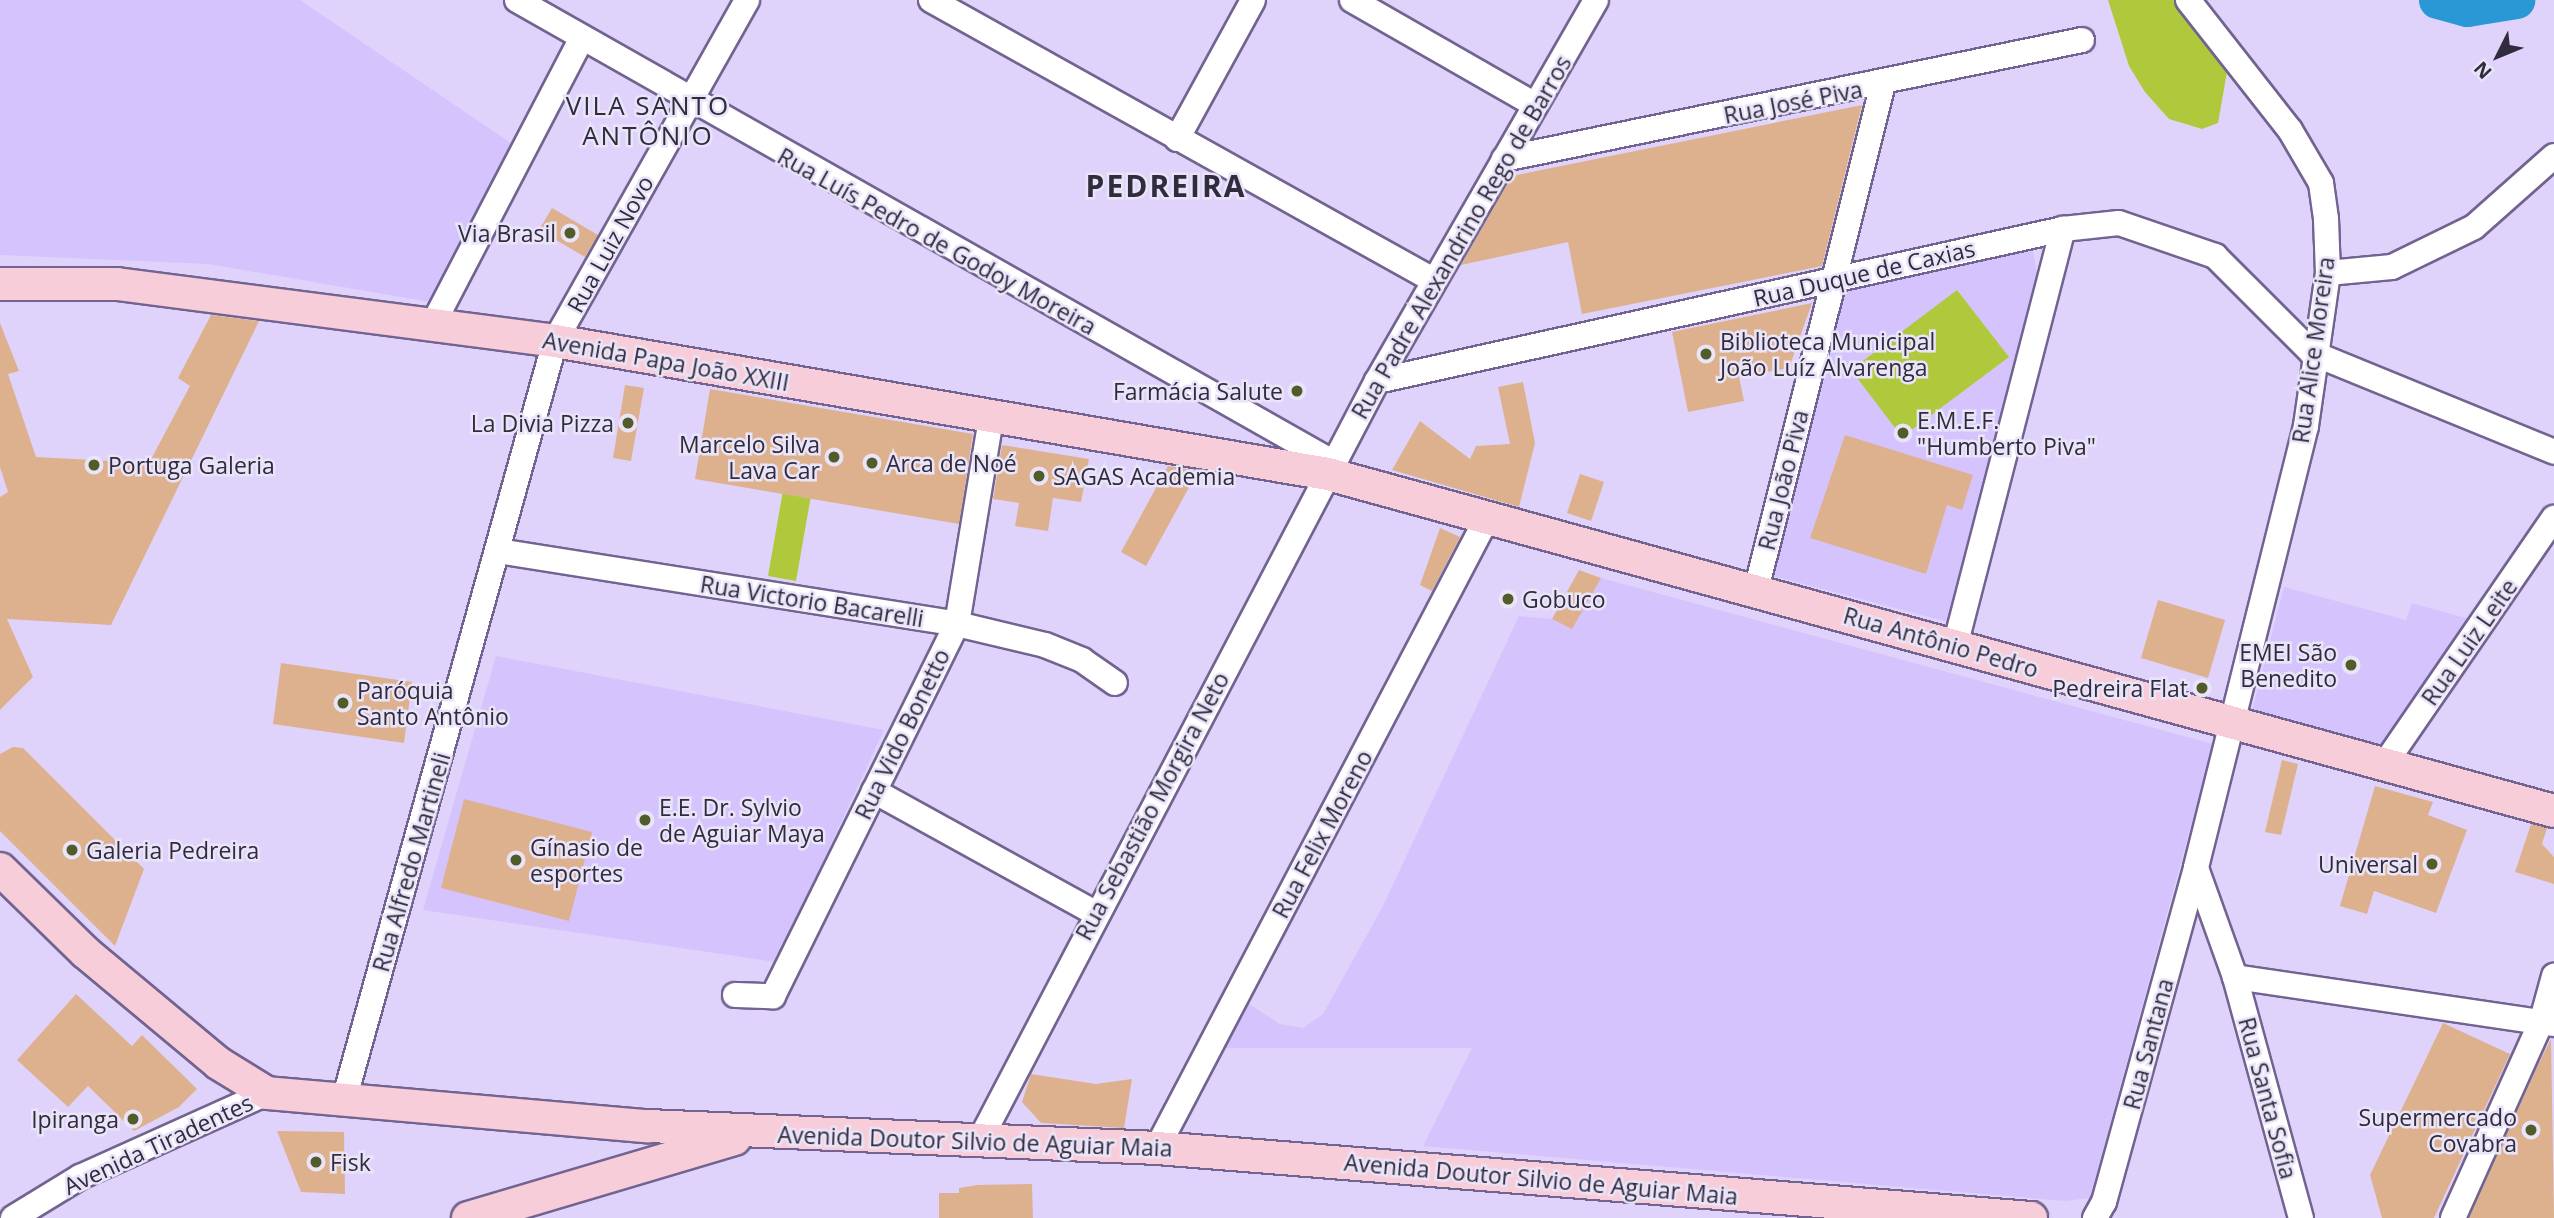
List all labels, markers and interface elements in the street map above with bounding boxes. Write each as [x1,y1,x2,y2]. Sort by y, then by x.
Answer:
north arrow [2463,21,2533,91]
street label: Rua Padre Alexandrino Rego de Barros [1345,50,1577,424]
text: N [2468,56,2497,85]
street label: Rua José Piva [1721,75,1865,129]
district label: VILA SANTO ANTÔNIO [567,90,729,152]
street label: Rua Luís Pedro de Godoy Moreira [773,142,1101,340]
district label: PEDREIRA [1087,168,1245,204]
street label: Rua Luiz Novo [561,171,659,317]
place label: Via Brasil [458,219,556,247]
marker: Via Brasil [562,225,578,241]
street label: Rua Duque de Caxias [1750,234,1978,312]
street label: Rua Alice Moreira [2286,255,2340,445]
street label: Avenida Papa João XXIII [541,326,791,396]
place label: Biblioteca Municipal João Luíz Alvarenga [1720,327,1935,381]
marker: Biblioteca Municipal João Luíz Alvarenga [1698,346,1714,362]
place label: Farmácia Salute [1113,377,1283,405]
marker: Farmácia Salute [1289,383,1305,399]
place label: E.M.E.F. "Humberto Piva" [1917,406,2096,460]
street label: Rua João Piva [1752,407,1814,553]
place label: La Divia Pizza [471,409,614,437]
marker: La Divia Pizza [620,415,636,431]
marker: E.M.E.F. "Humberto Piva" [1895,425,1911,441]
place label: Marcelo Silva Lava Car [679,430,820,484]
marker: Marcelo Silva Lava Car [826,449,842,465]
place label: Arca de Noé [886,449,1017,477]
place label: Portuga Galeria [108,451,275,479]
marker: Arca de Noé [864,455,880,471]
marker: Portuga Galeria [86,457,102,473]
place label: SAGAS Academia [1053,462,1235,490]
marker: SAGAS Academia [1031,468,1047,484]
street label: Rua Victorio Bacarelli [698,570,926,632]
street label: Rua Luiz Leite [2415,574,2523,710]
place label: Gobuco [1522,585,1606,613]
marker: Gobuco [1500,591,1516,607]
street label: Rua Antônio Pedro [1840,601,2042,683]
place label: EMEI São Benedito [2239,638,2337,692]
street label: Rua Vido Bonetto [849,644,955,824]
marker: EMEI São Benedito [2343,657,2359,673]
street label: Rua Sebastião Morgira Neto [1069,667,1235,945]
place label: Pedreira Flat [2052,674,2188,702]
place label: Paróquia Santo Antônio [357,676,509,730]
marker: Pedreira Flat [2194,680,2210,696]
marker: Paróquia Santo Antônio [335,695,351,711]
street label: Rua Felix Moreno [1266,745,1378,923]
street label: Rua Alfredo Martineli [366,749,456,975]
place label: E.E. Dr. Sylvio de Aguiar Maya [659,793,825,847]
marker: E.E. Dr. Sylvio de Aguiar Maya [637,812,653,828]
place label: Gínasio de esportes [530,833,643,887]
place label: Galeria Pedreira [86,836,259,864]
marker: Galeria Pedreira [64,842,80,858]
place label: Universal [2318,850,2418,878]
marker: Gínasio de esportes [508,852,524,868]
marker: Universal [2424,856,2440,872]
street label: Rua Santana [2117,976,2179,1112]
street label: Rua Santa Sofia [2233,1014,2303,1182]
street label: Avenida Tiradentes [59,1088,257,1200]
place label: Supermercado Covabra [2359,1103,2517,1157]
place label: Ipiranga [31,1105,119,1133]
marker: Ipiranga [125,1111,141,1127]
street label: Avenida Doutor Silvio de Aguiar Maia [777,1120,1173,1162]
marker: Supermercado Covabra [2523,1122,2539,1138]
place label: Fisk [330,1148,371,1176]
street label: Avenida Doutor Silvio de Aguiar Maia [1343,1148,1739,1210]
marker: Fisk [308,1154,324,1170]

